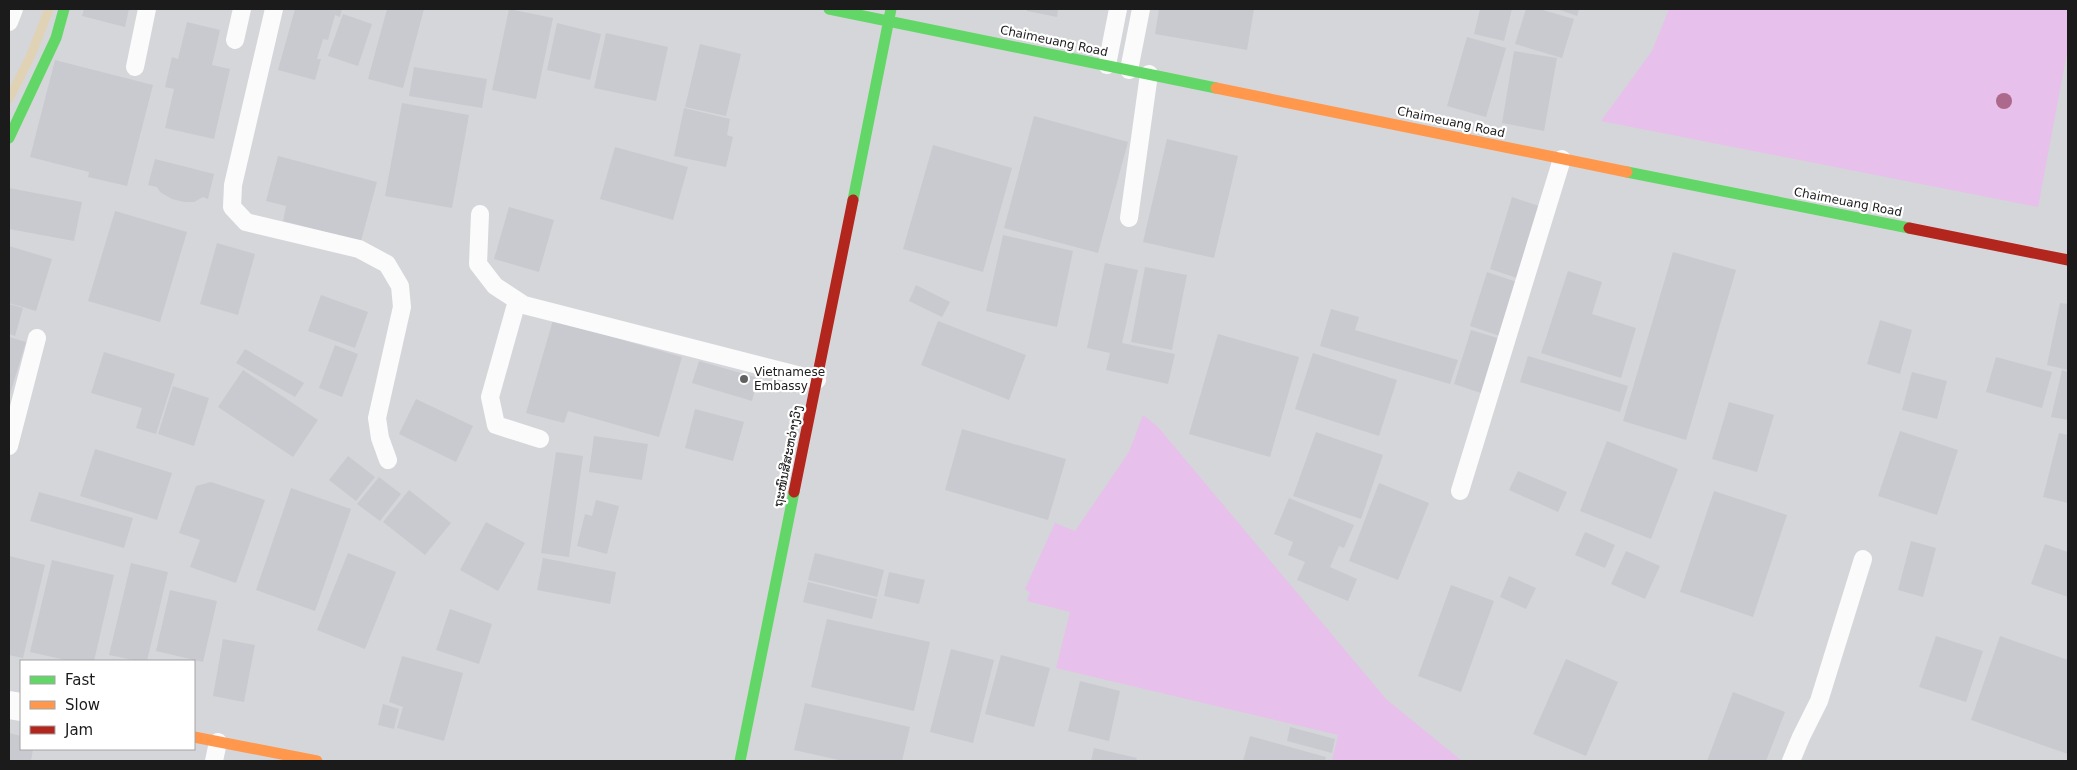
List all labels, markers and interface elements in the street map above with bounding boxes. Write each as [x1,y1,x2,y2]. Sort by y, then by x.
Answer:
street label: Chaimeuang Road [999,23,1109,59]
street label: Chaimeuang Road [1396,104,1506,140]
street label: Chaimeuang Road [1793,185,1903,219]
place label: Vietnamese Embassy [754,365,825,393]
marker: Vietnamese Embassy [738,373,750,385]
street label: ຖະໜົນສີສະຫວ່າງວົງ [770,404,805,508]
legend [20,660,195,750]
text: Fast [65,671,95,689]
text: Slow [65,696,100,714]
text: Jam [64,721,93,739]

